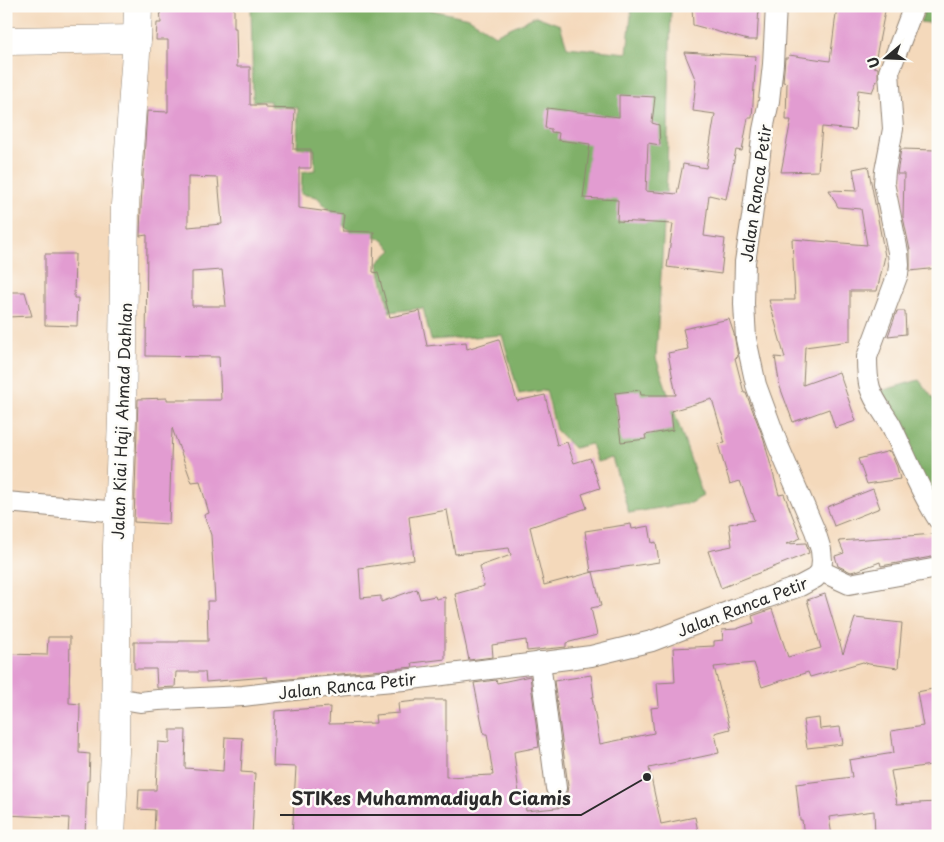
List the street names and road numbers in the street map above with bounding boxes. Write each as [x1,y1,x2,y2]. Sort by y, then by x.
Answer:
street label: Jalan Ranca Petir [733,122,777,263]
street label: Jalan Kiai Haji Ahmad Dahlan [105,302,137,540]
street label: Jalan Ranca Petir [673,570,812,642]
street label: Jalan Ranca Petir [277,666,418,704]

